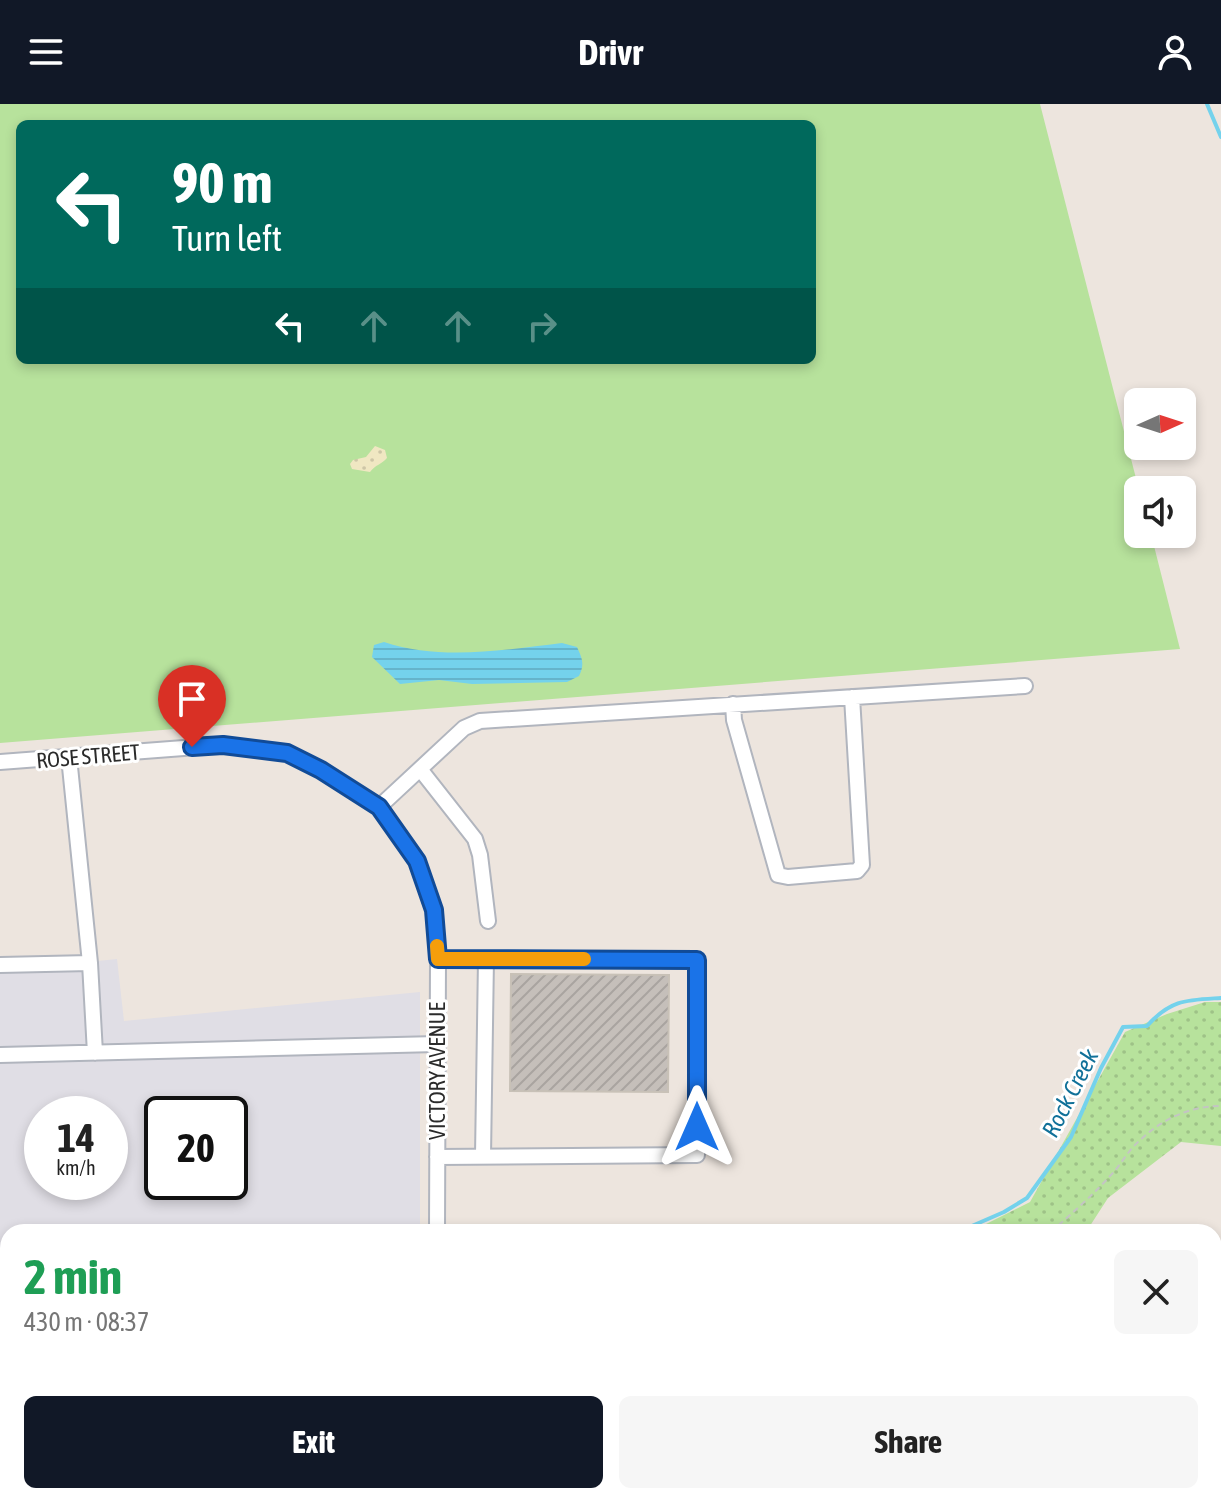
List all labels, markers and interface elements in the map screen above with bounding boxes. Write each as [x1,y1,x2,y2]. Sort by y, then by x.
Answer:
icon: menu [24,30,68,74]
icon: person [1153,30,1197,74]
text: Drivr [578,31,643,73]
text: 90 m [172,151,273,215]
icon: left [40,152,144,256]
text: Turn left [172,217,282,259]
icon: left [268,304,312,348]
icon: ahead [352,304,396,348]
icon: ahead [436,304,480,348]
icon: right [520,304,564,348]
north arrow [1124,388,1196,460]
map controls [1124,388,1196,548]
button: sound [1124,476,1196,548]
pin [158,665,226,747]
icon: arrive [170,677,214,721]
street label: ROSE STREET [35,739,141,773]
street label: VICTORY AVENUE [424,1001,450,1140]
water label: Rock Creek [1036,1044,1104,1141]
position arrow [655,1085,739,1169]
speed limit sign: 20 [144,1096,248,1200]
text: 14 [57,1115,95,1160]
text: km/h [56,1156,96,1179]
text: 2 min [24,1249,122,1304]
button: close [1114,1250,1198,1334]
text: 430 m · 08:37 [24,1307,149,1337]
button: Exit [24,1396,603,1488]
button: Share [619,1396,1198,1488]

